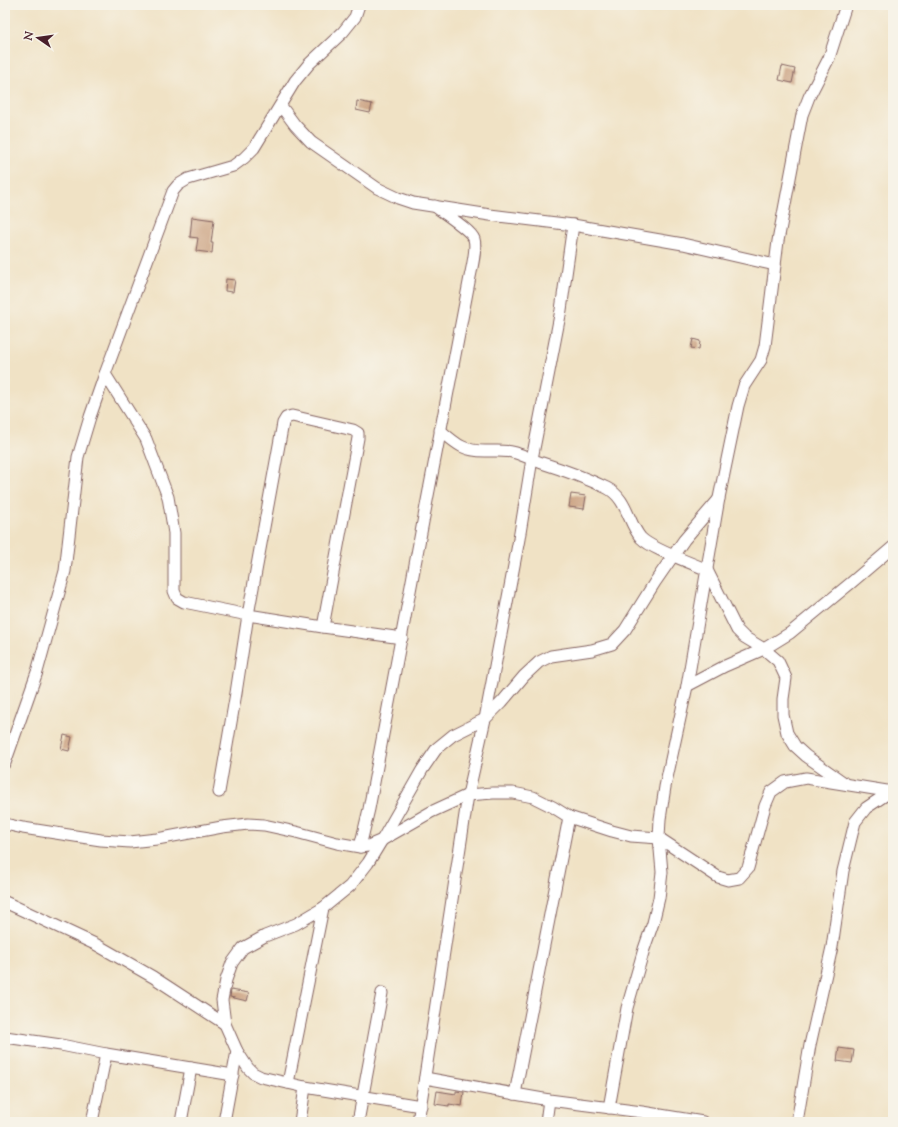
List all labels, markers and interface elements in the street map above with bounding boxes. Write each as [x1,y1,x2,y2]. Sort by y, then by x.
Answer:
north arrow [18,18,58,58]
text: N [20,30,38,43]

